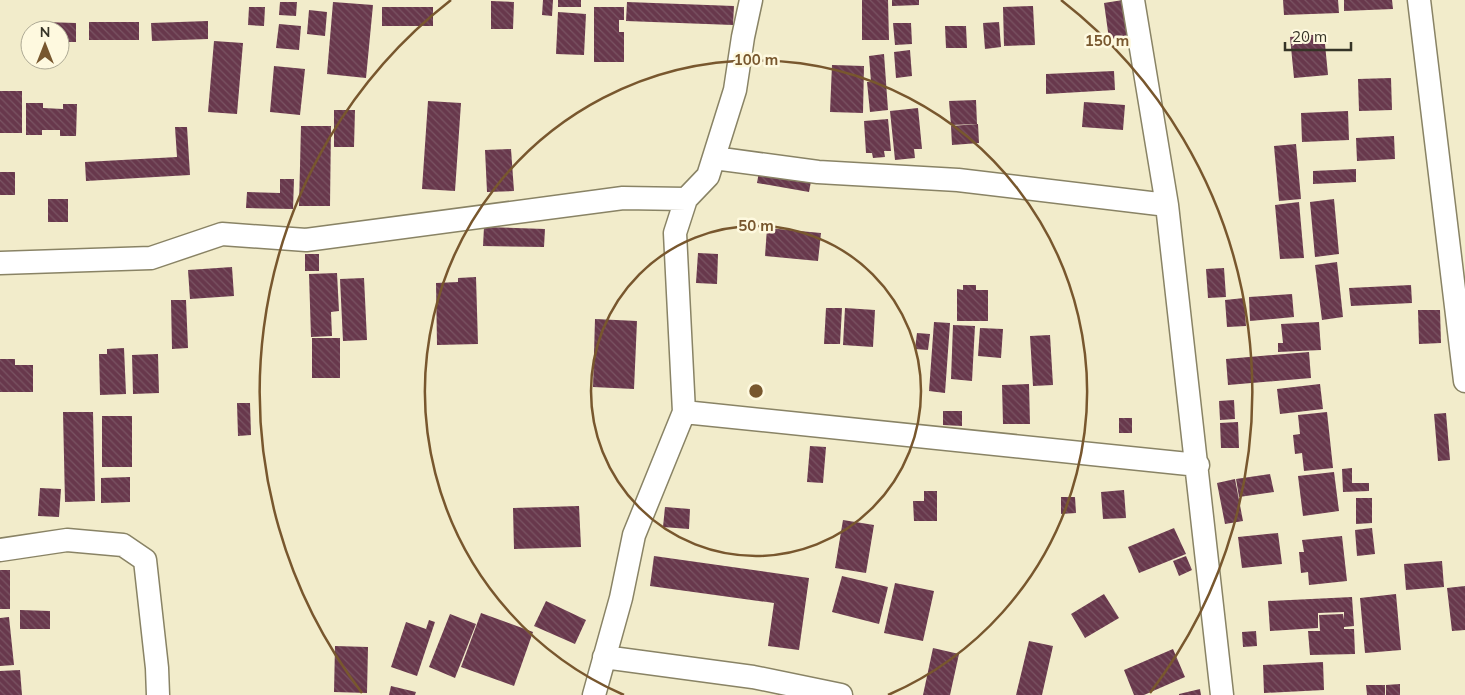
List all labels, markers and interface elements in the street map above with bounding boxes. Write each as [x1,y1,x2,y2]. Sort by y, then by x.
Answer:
north arrow [20,20,70,70]
scale bar [1285,20,1351,52]
text: N [40,23,50,41]
text: 20 m [1292,27,1327,46]
text: 150 m [1085,31,1129,50]
text: 100 m [734,50,778,69]
text: 50 m [738,216,774,235]
centre of rings [747,382,765,400]

